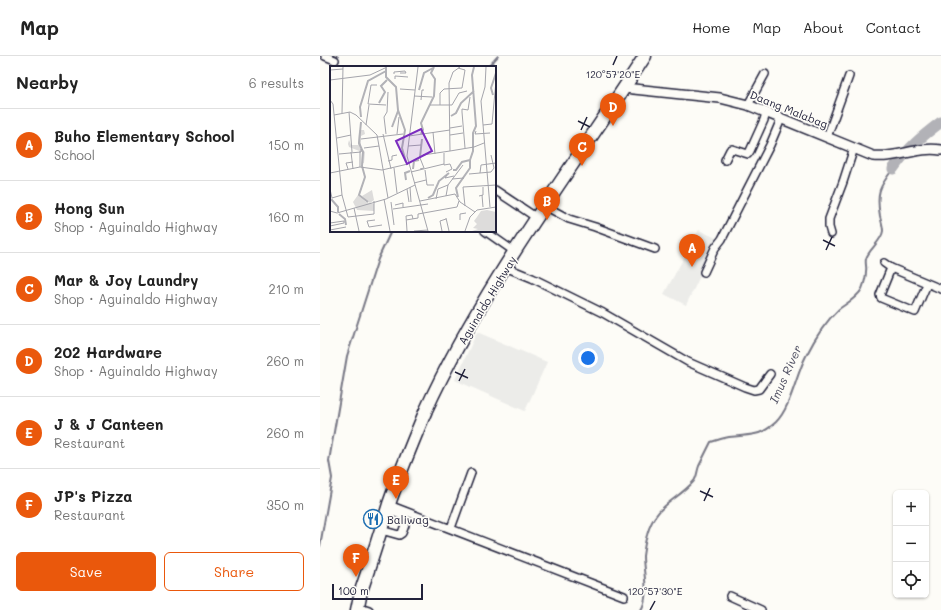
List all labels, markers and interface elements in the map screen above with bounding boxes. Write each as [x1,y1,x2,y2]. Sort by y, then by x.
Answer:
text: Map [20,15,59,40]
text: Home [692,18,730,37]
text: Map [752,18,781,37]
text: About [803,18,844,37]
text: Contact [866,18,921,37]
inset map [330,66,496,232]
text: 120°57'20"E [586,67,641,81]
text: Nearby [16,71,78,93]
text: 6 results [249,74,304,91]
street label: Daang Malabag [748,87,830,131]
pin: D [600,93,626,126]
text: Buho Elementary School [54,126,235,146]
pin: C [569,133,595,166]
text: A [24,136,34,153]
text: 150 m [268,136,304,153]
text: School [54,146,95,163]
pin: B [534,187,560,220]
text: Hong Sun [54,198,125,218]
text: B [25,208,33,225]
text: 160 m [268,208,304,225]
text: Shop · Aguinaldo Highway [54,218,218,235]
pin: A [679,234,705,267]
street label: Aguinaldo Highway [455,253,520,347]
text: Mar & Joy Laundry [54,270,198,290]
text: C [24,280,34,297]
text: 210 m [268,280,304,297]
text: Shop · Aguinaldo Highway [54,290,218,307]
text: 202 Hardware [54,342,162,362]
water label: Imus River [765,342,805,406]
your location [578,348,598,368]
text: D [24,352,34,369]
text: 260 m [266,352,304,369]
text: Shop · Aguinaldo Highway [54,362,218,379]
text: J & J Canteen [54,414,163,434]
text: E [25,424,33,441]
text: 260 m [266,424,304,441]
text: Restaurant [54,434,125,451]
pin: E [383,466,409,499]
text: JP's Pizza [54,486,133,506]
map controls [893,490,929,598]
button: + [893,490,929,526]
text: F [25,496,33,513]
text: 350 m [266,496,304,513]
text: Restaurant [54,506,125,523]
restaurant icon: Baliwag [362,508,384,530]
place label: Baliwag [387,512,429,527]
button: − [893,526,929,562]
pin: F [343,544,369,577]
button: Save [16,552,156,591]
button: Share [164,552,304,591]
button: locate [893,562,929,598]
scale bar [332,582,423,601]
text: 100 m [338,583,369,598]
text: 120°57'30"E [628,584,683,598]

